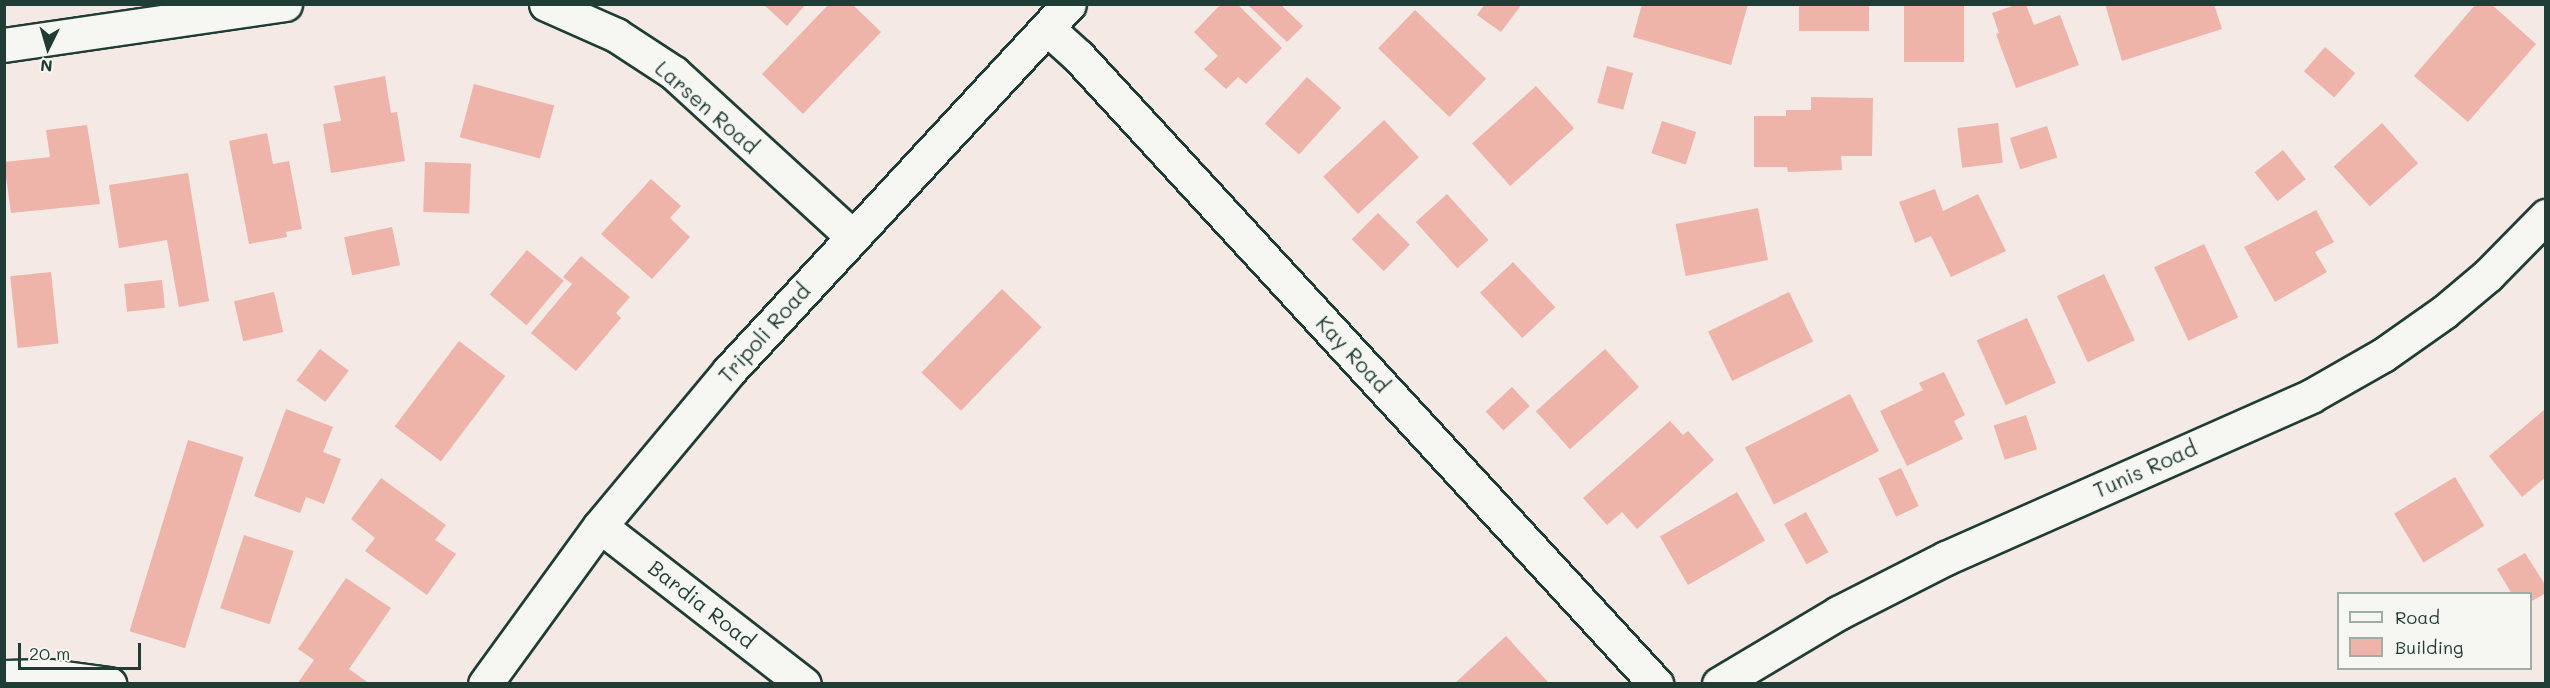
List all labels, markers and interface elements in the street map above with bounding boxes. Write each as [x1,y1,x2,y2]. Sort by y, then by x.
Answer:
north arrow [18,18,78,78]
text: N [39,55,53,77]
street label: Larsen Road [650,55,764,159]
street label: Tripoli Road [713,278,815,388]
street label: Kay Road [1311,310,1395,398]
street label: Tunis Road [2089,435,2201,503]
street label: Bardia Road [644,555,760,653]
legend [2337,592,2532,670]
text: Road [2395,605,2440,629]
scale bar [21,631,144,669]
text: Building [2395,635,2463,659]
text: 20 m [29,641,70,665]

